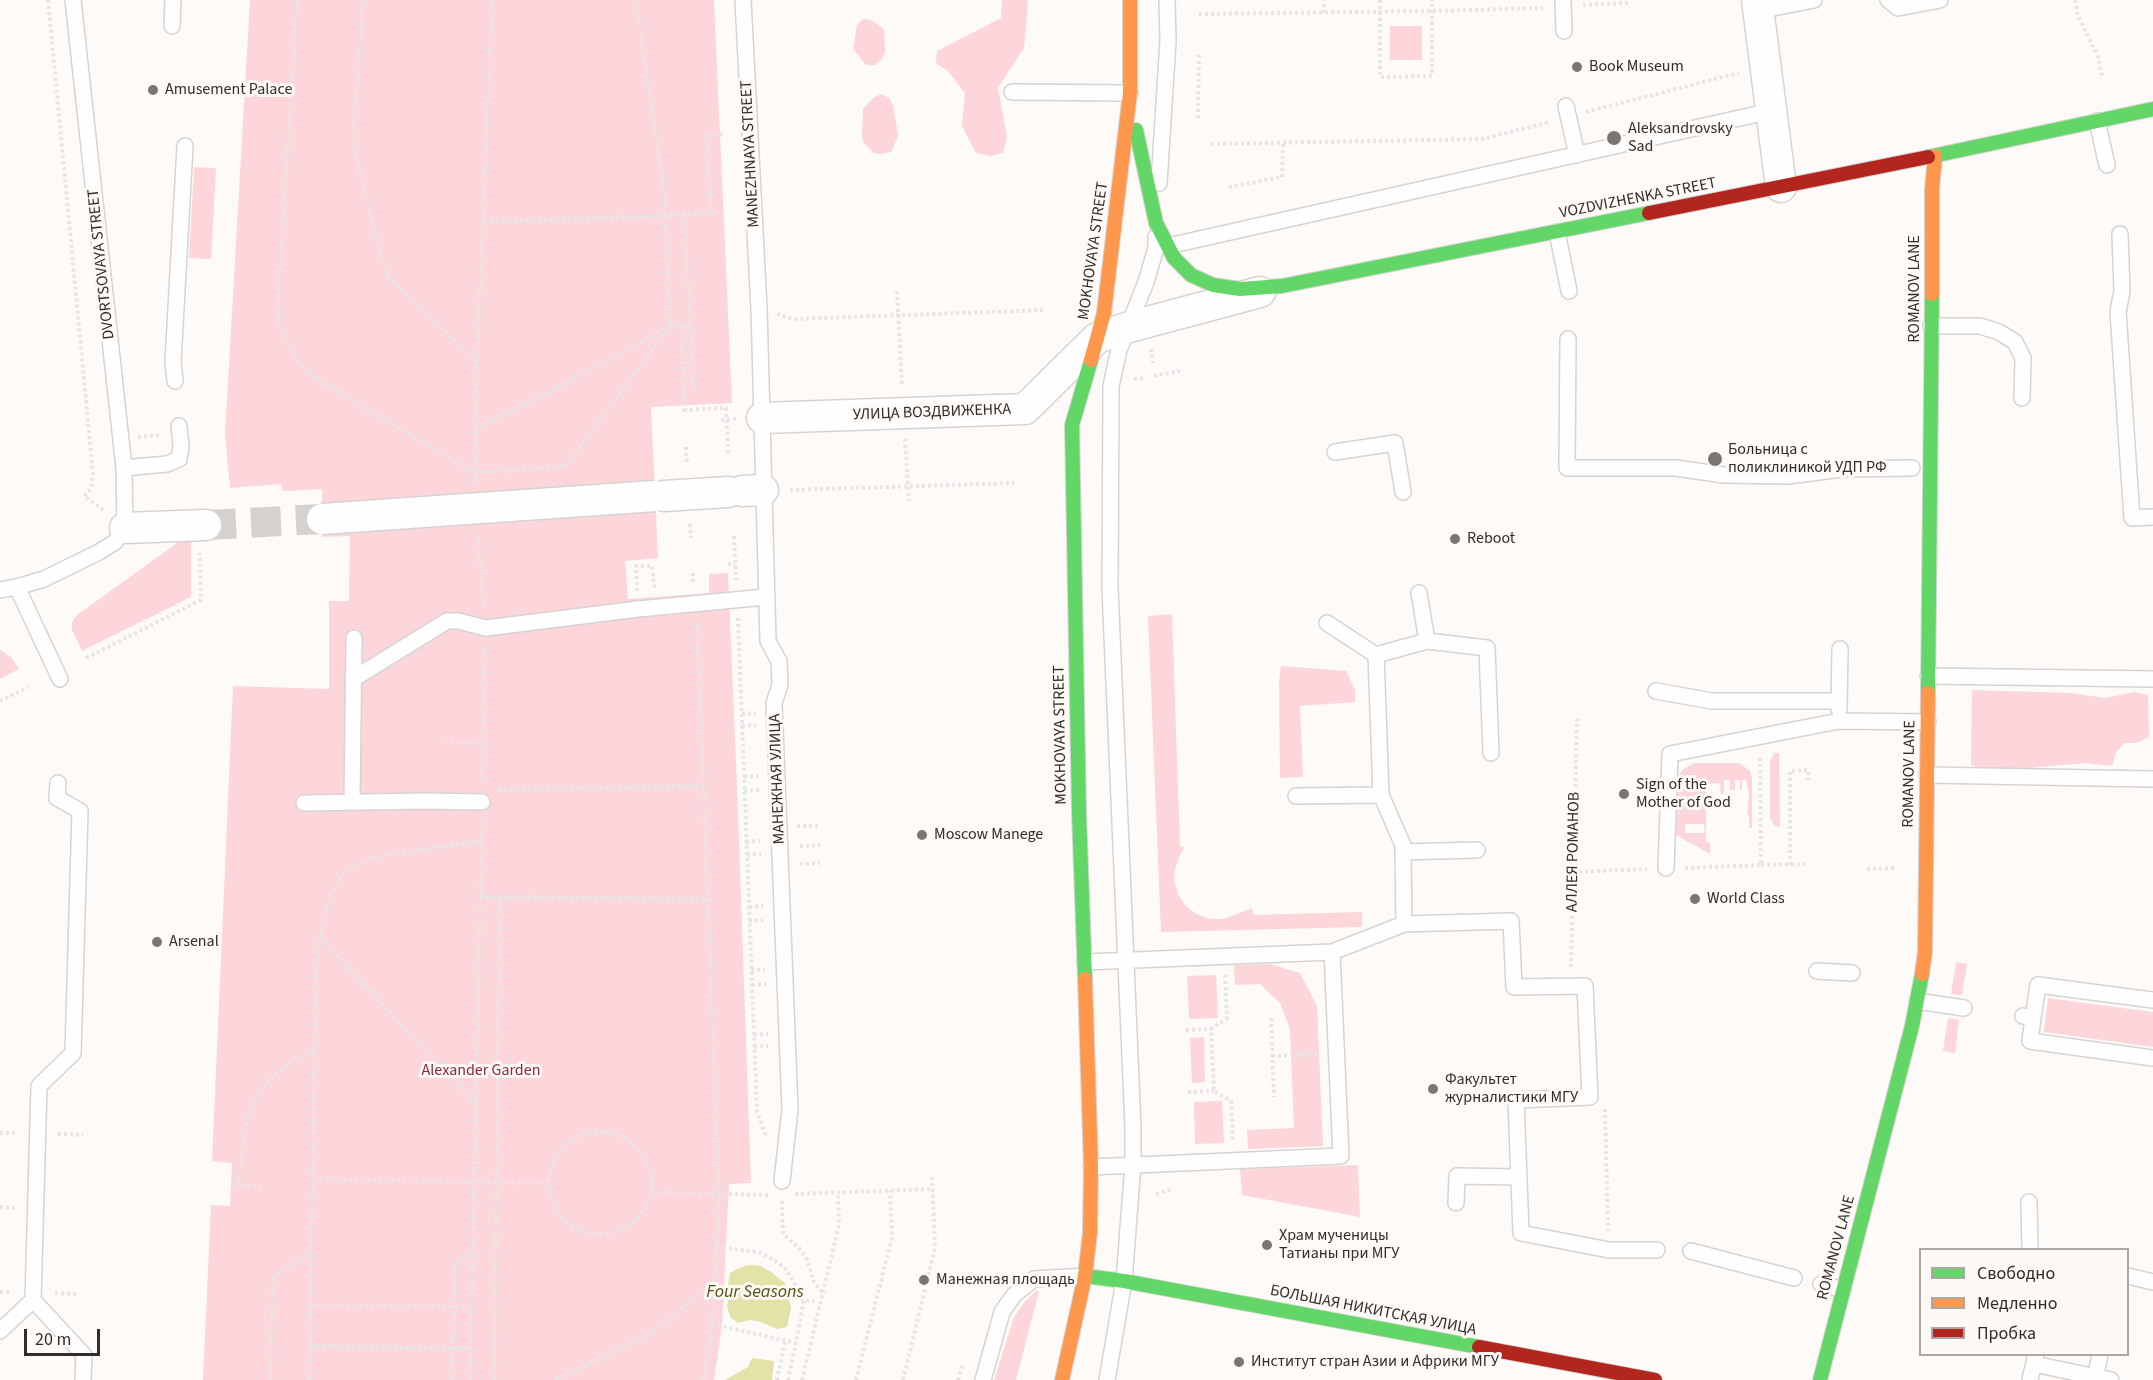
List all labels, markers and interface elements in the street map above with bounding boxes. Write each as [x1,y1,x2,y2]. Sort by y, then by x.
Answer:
place label: Book Museum [1589,57,1684,77]
marker: Book Museum [1570,60,1584,74]
place label: Amusement Palace [165,80,292,100]
street label: MANEZHNAYA STREET [738,80,764,228]
marker: Amusement Palace [146,83,160,97]
place label: Aleksandrovsky Sad [1628,119,1733,157]
marker: Aleksandrovsky Sad [1605,129,1623,147]
street label: VOZDVIZHENKA STREET [1558,174,1718,224]
street label: MOKHOVAYA STREET [1075,181,1113,321]
street label: DVORTSOVAYA STREET [85,188,119,340]
street label: ROMANOV LANE [1905,235,1925,343]
street label: УЛИЦА ВОЗДВИЖЕНКА [853,401,1011,425]
place label: Больница с поликлиникой УДП РФ [1728,440,1887,478]
marker: Больница с поликлиникой УДП РФ [1706,450,1724,468]
place label: Reboot [1467,529,1515,549]
marker: Reboot [1448,532,1462,546]
street label: MOKHOVAYA STREET [1050,665,1072,805]
street label: МАНЕЖНАЯ УЛИЦА [766,713,790,845]
street label: ROMANOV LANE [1899,720,1921,828]
place label: Sign of the Mother of God [1636,775,1731,813]
marker: Sign of the Mother of God [1617,787,1631,801]
street label: АЛЛЕЯ РОМАНОВ [1563,792,1585,912]
place label: Moscow Manege [934,825,1043,845]
marker: Moscow Manege [915,828,929,842]
place label: World Class [1707,889,1785,909]
marker: World Class [1688,892,1702,906]
place label: Arsenal [169,932,219,952]
marker: Arsenal [150,935,164,949]
park label: Alexander Garden [422,1061,540,1081]
place label: Факультет журналистики МГУ [1445,1070,1578,1108]
marker: Факультет журналистики МГУ [1426,1082,1440,1096]
street label: ROMANOV LANE [1814,1194,1860,1302]
place label: Храм мученицы Татианы при МГУ [1279,1226,1399,1264]
marker: Храм мученицы Татианы при МГУ [1260,1238,1274,1252]
legend [1919,1248,2129,1356]
text: Свободно [1977,1261,2055,1286]
place label: Манежная площадь [936,1270,1075,1290]
marker: Манежная площадь [917,1273,931,1287]
water label: Four Seasons [706,1282,804,1304]
street label: БОЛЬШАЯ НИКИТСКАЯ УЛИЦА [1268,1282,1478,1340]
text: Медленно [1977,1291,2057,1316]
scale bar [27,1317,104,1355]
text: Пробка [1977,1321,2036,1346]
text: 20 m [35,1327,71,1352]
place label: Институт стран Азии и Африки МГУ [1251,1352,1499,1372]
marker: Институт стран Азии и Африки МГУ [1232,1355,1246,1369]

